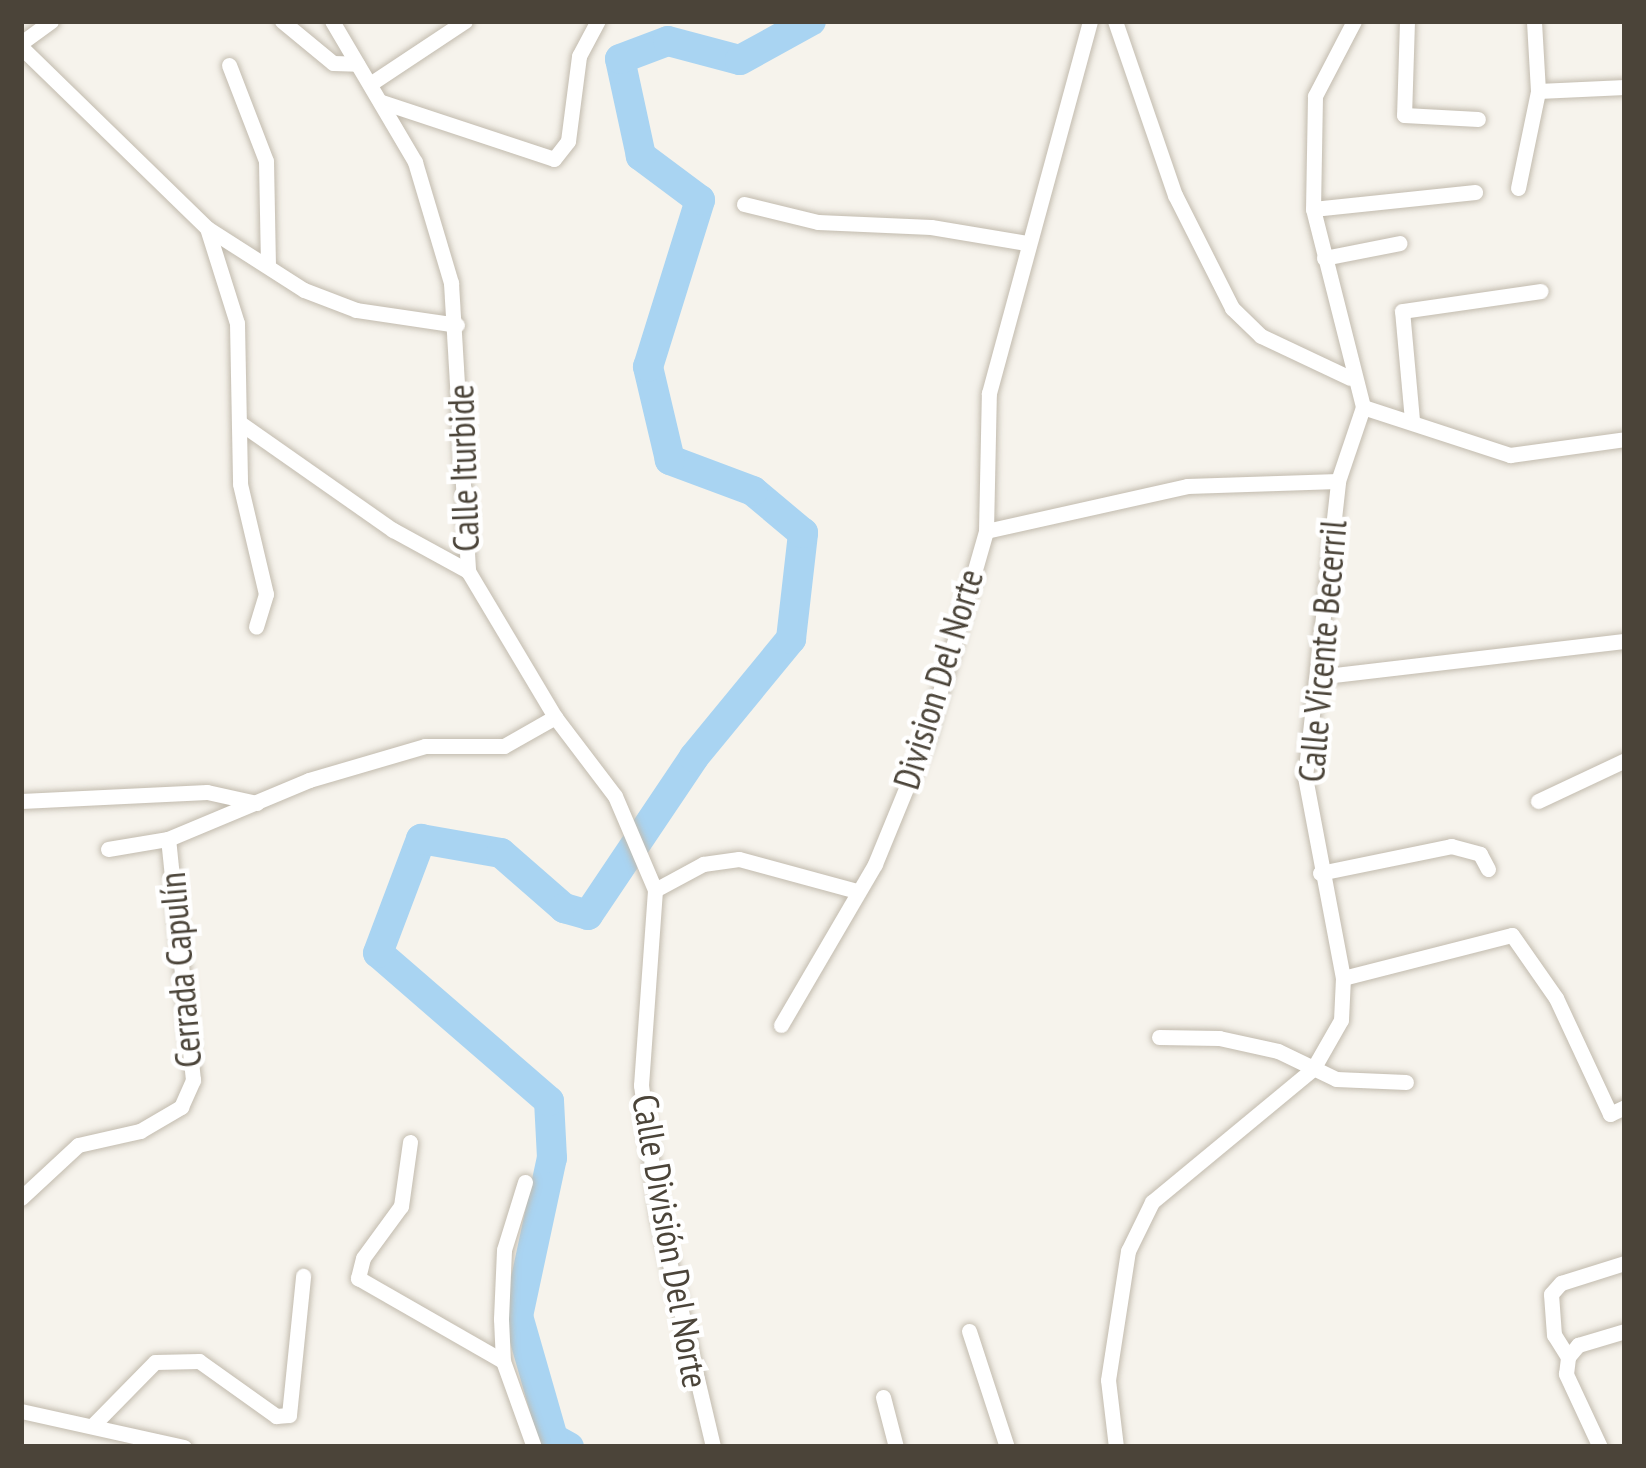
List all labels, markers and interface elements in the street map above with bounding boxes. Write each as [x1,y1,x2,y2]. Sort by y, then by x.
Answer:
street label: Calle Iturbide [438,384,488,552]
street label: Calle Vicente Becerril [1289,518,1355,784]
street label: Division Del Norte [884,564,992,794]
street label: Cerrada Capulín [150,871,210,1069]
street label: Calle División Del Norte [624,1091,718,1391]

